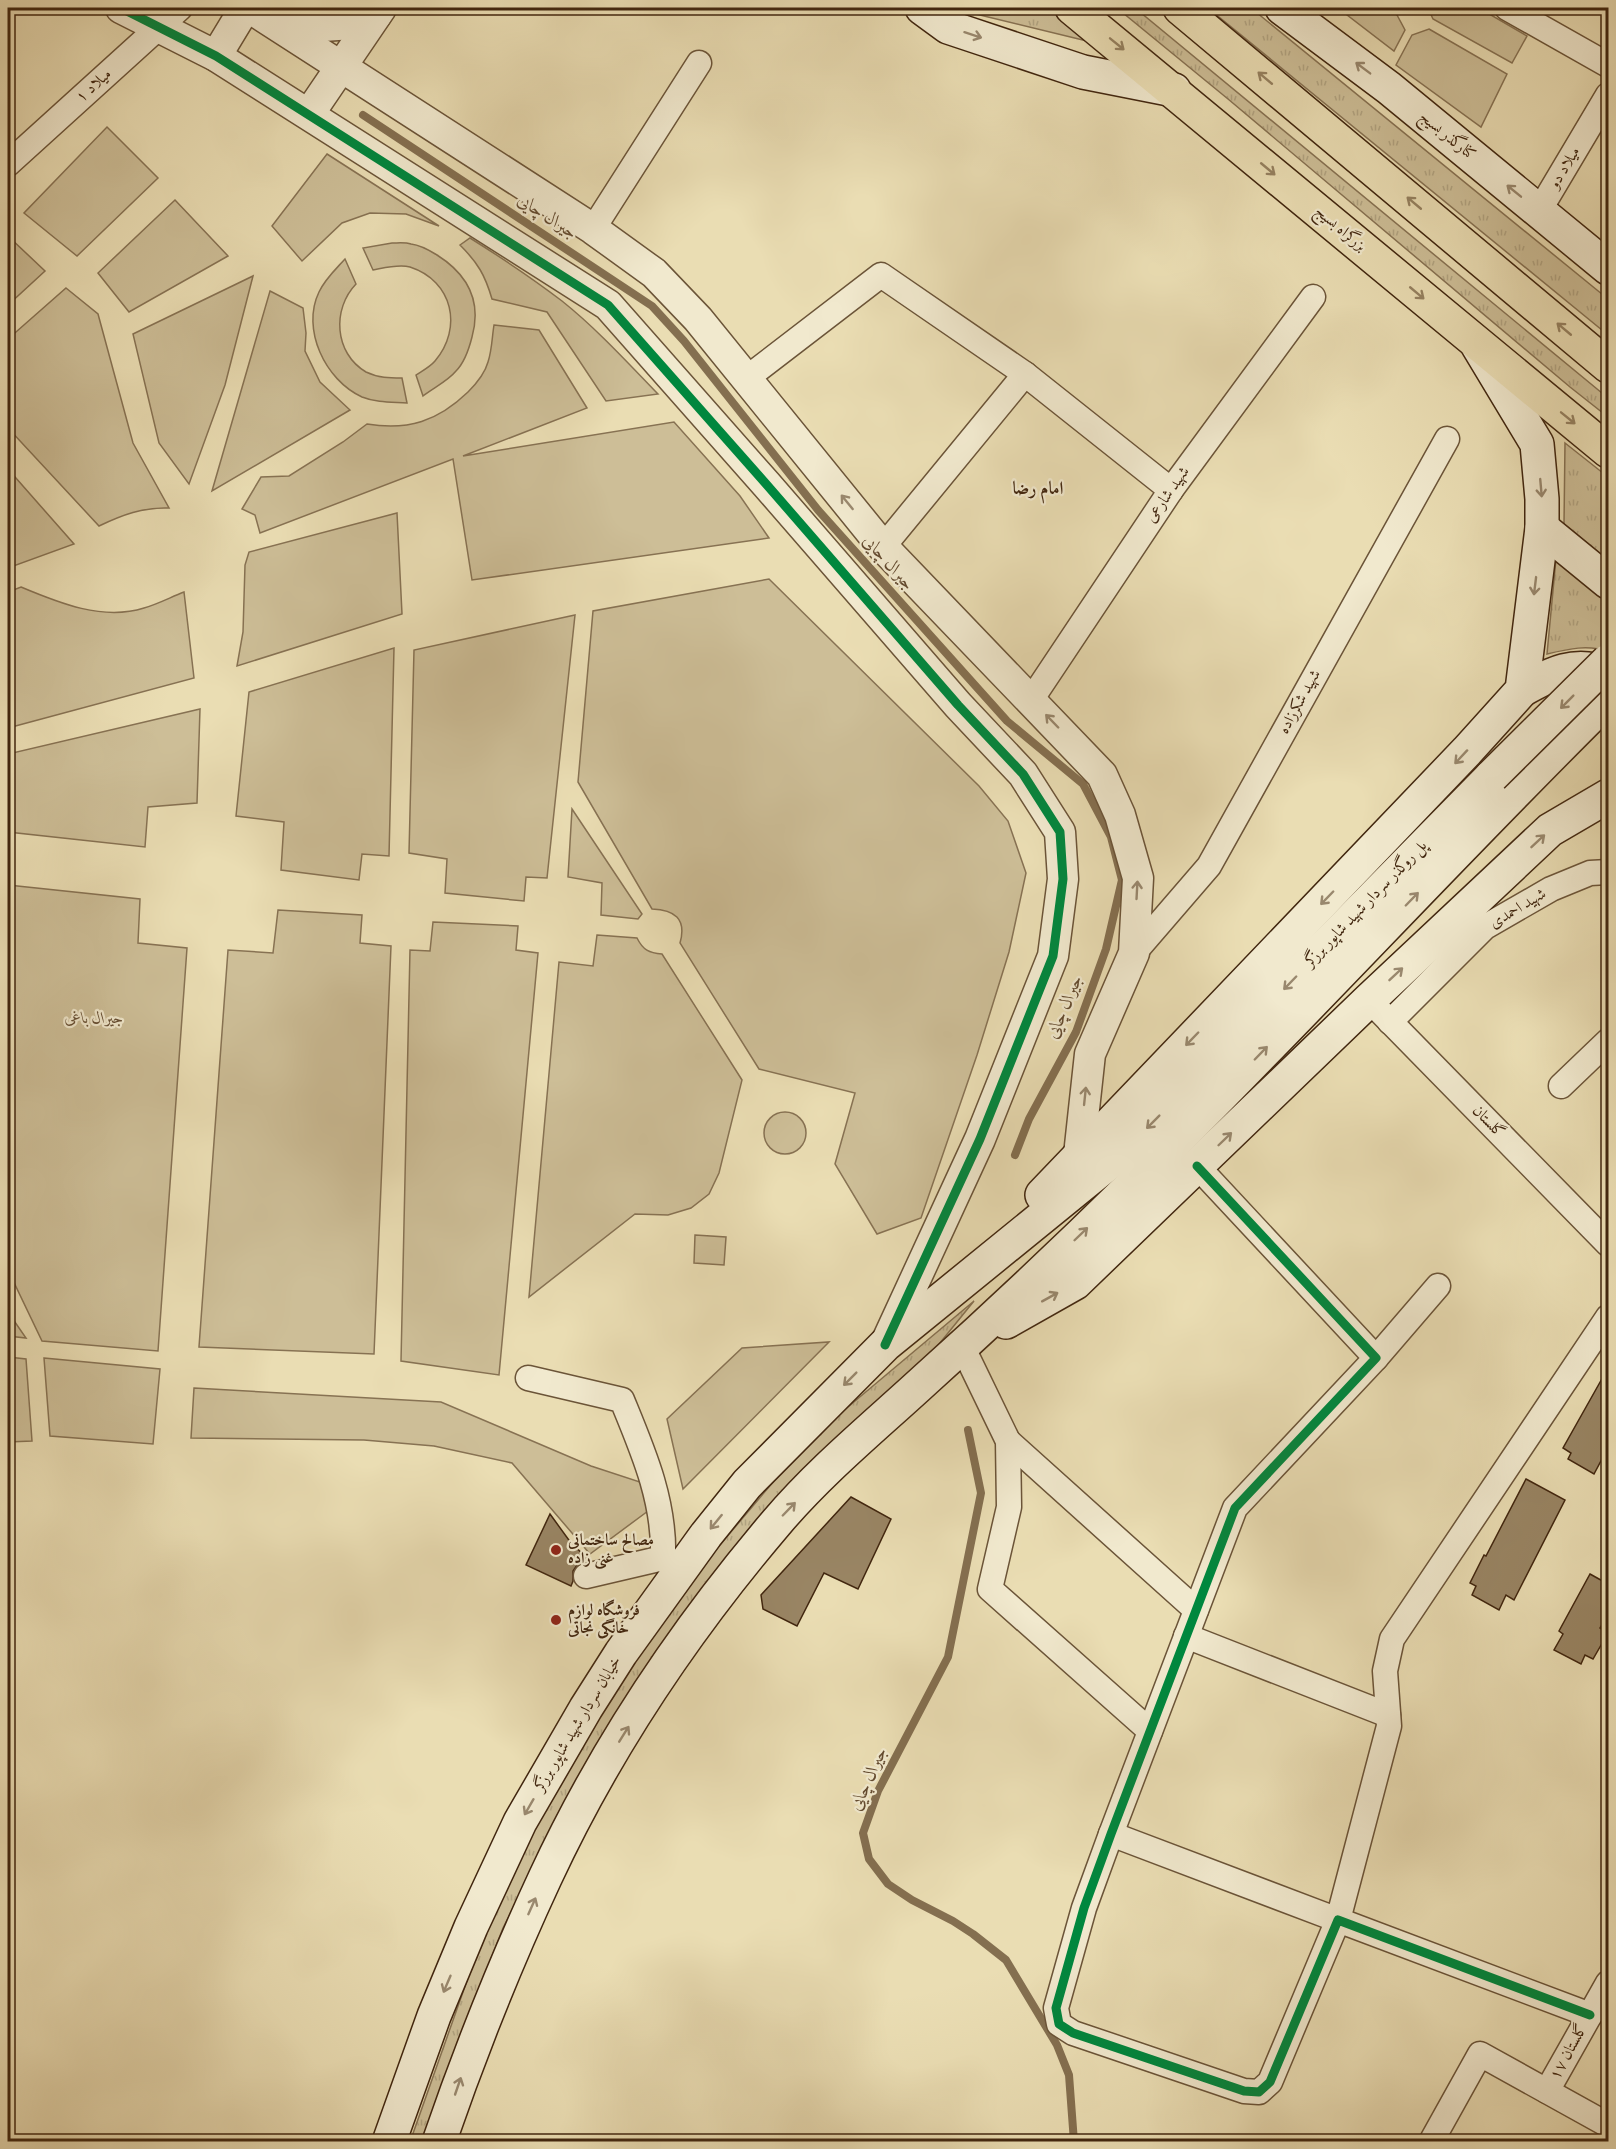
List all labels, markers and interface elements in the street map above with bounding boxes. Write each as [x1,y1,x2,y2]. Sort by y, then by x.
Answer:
one-way arrow [963,31,982,42]
one-way arrow [1109,38,1125,51]
one-way arrow [1355,62,1371,75]
street label: میلاد ۱ [72,65,116,107]
one-way arrow [1258,71,1273,85]
street label: کنارگذر بسیج [1413,105,1481,167]
street label: میلاد دو [1544,143,1585,194]
one-way arrow [1259,162,1275,175]
one-way arrow [1507,185,1523,198]
water label: جیرال چایی [512,189,582,245]
one-way arrow [1406,197,1422,210]
street label: بزرگراه بسیج [1308,200,1371,259]
one-way arrow [1409,287,1425,300]
one-way arrow [1556,322,1572,335]
one-way arrow [1560,411,1576,424]
street label: شهید شارعی [1141,463,1195,527]
one-way arrow [1536,477,1547,497]
district label: امام رضا [1013,478,1064,504]
one-way arrow [840,495,854,510]
water label: جیرال چایی [857,530,919,596]
one-way arrow [1529,576,1540,596]
street label: شهید شکرزاده [1274,666,1326,738]
one-way arrow [1559,695,1574,710]
one-way arrow [1044,714,1059,729]
one-way arrow [1454,749,1468,764]
street label: پل روگذر سردار شهید شاپور برزگر [1297,834,1432,973]
one-way arrow [1531,834,1546,848]
one-way arrow [1132,880,1143,900]
street label: شهید احمدی [1486,884,1550,934]
one-way arrow [1320,890,1334,905]
one-way arrow [1405,891,1419,906]
one-way arrow [1388,967,1403,981]
water label: جیرال چایی [1041,971,1089,1043]
one-way arrow [1282,975,1297,990]
park label: جیرال باغی [65,1009,123,1029]
one-way arrow [1185,1032,1199,1047]
one-way arrow [1254,1046,1268,1061]
one-way arrow [1080,1087,1091,1107]
street label: گلستان [1468,1101,1509,1143]
one-way arrow [1145,1114,1160,1129]
one-way arrow [1218,1131,1233,1146]
one-way arrow [1073,1226,1088,1241]
one-way arrow [1041,1291,1058,1303]
one-way arrow [842,1372,857,1387]
one-way arrow [782,1502,796,1517]
one-way arrow [710,1513,723,1529]
place label: مصالح ساختمانی غنی زاده [567,1531,654,1570]
marker: مصالح ساختمانی غنی زاده [549,1543,563,1557]
place label: فروشگاه لوازم خانگی نجاتی [567,1599,640,1639]
marker: فروشگاه لوازم خانگی نجاتی [549,1613,563,1627]
street label: خیابان سردار شهید شاپور برزگر [527,1652,626,1797]
one-way arrow [618,1726,630,1743]
water label: جیرال چایی [845,1743,893,1815]
one-way arrow [523,1798,535,1815]
one-way arrow [527,1897,539,1915]
one-way arrow [441,1974,452,1993]
street label: گلستان ۱۷ [1545,2020,1592,2083]
one-way arrow [454,2077,465,2096]

